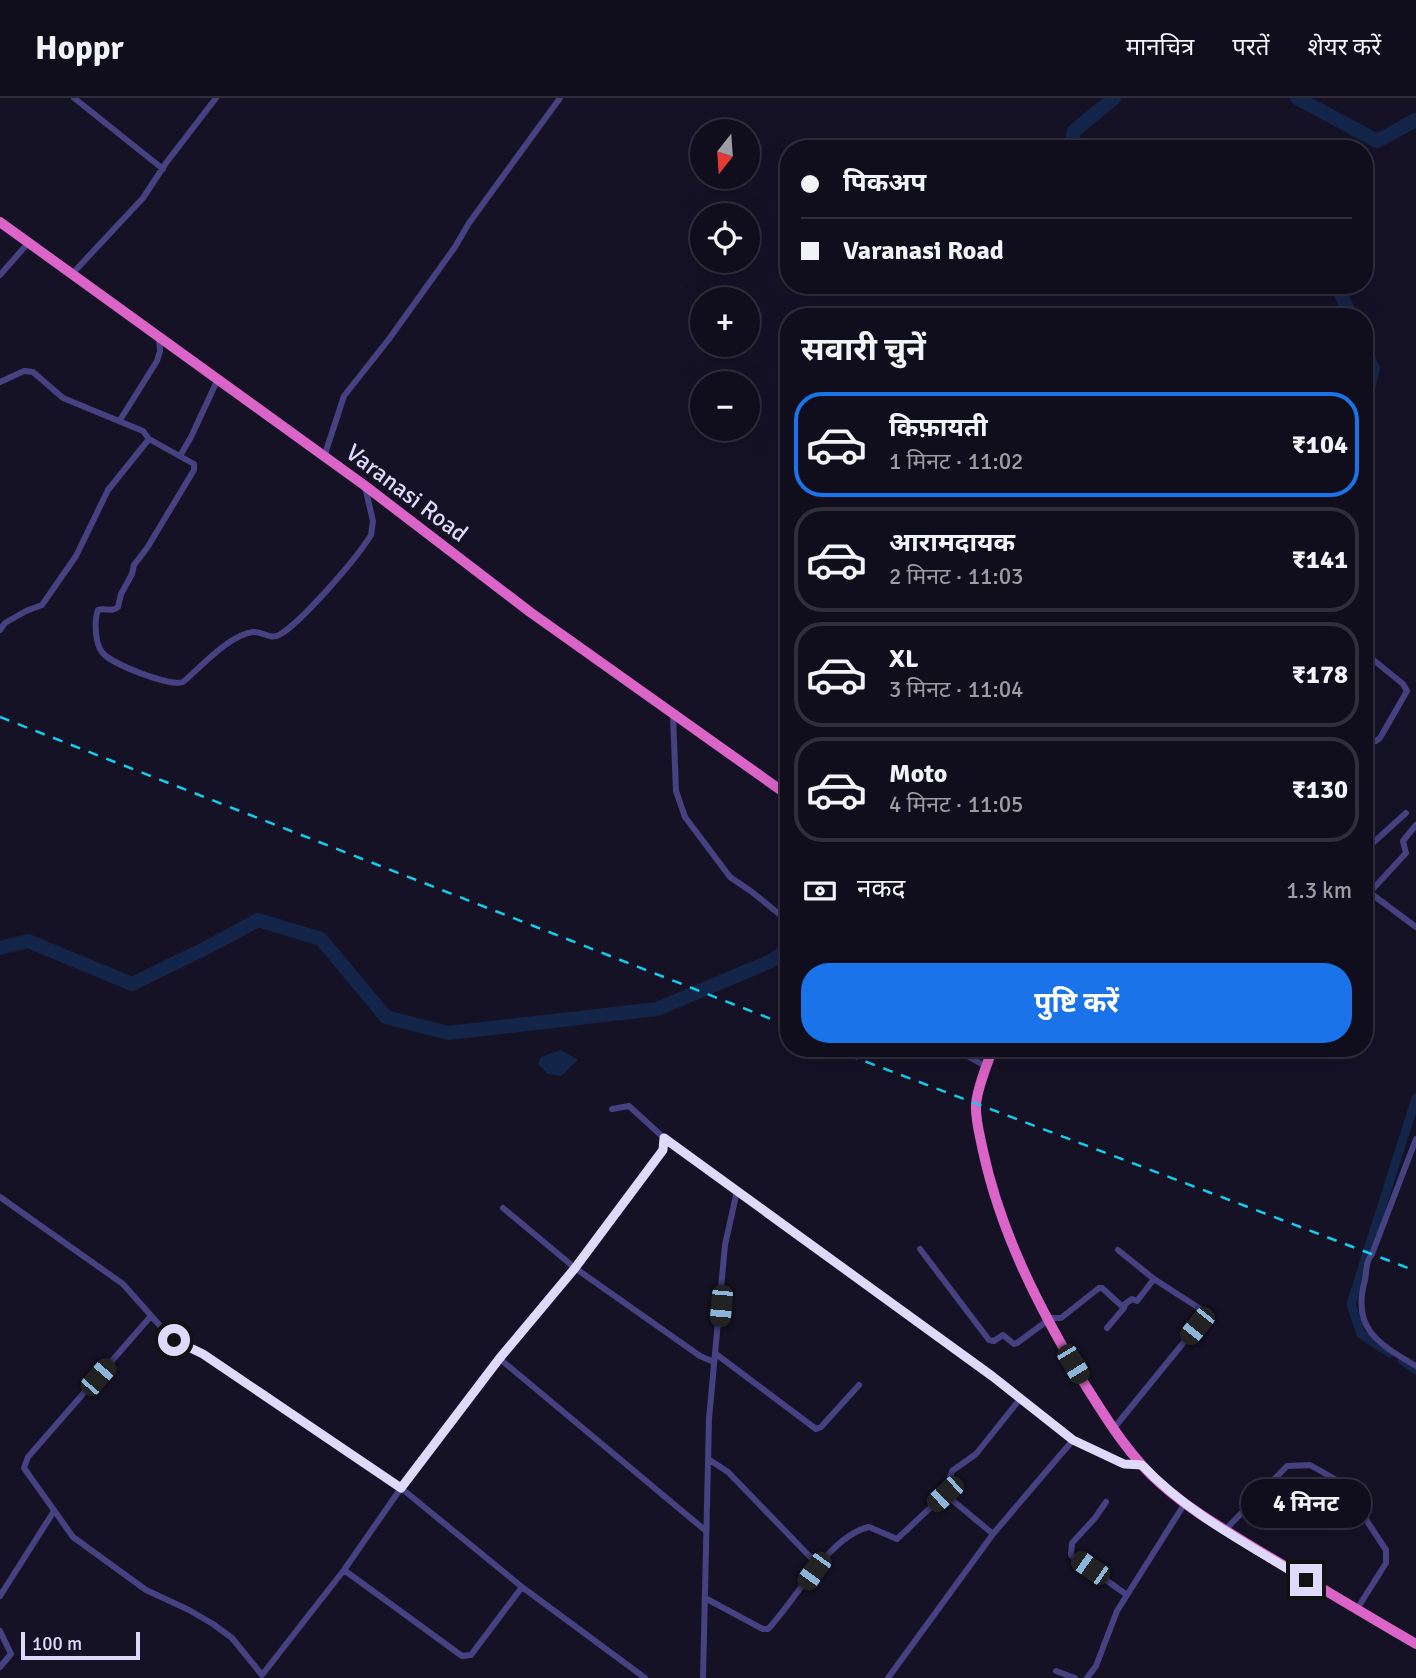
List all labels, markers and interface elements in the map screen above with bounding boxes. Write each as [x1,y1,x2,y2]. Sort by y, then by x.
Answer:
text: Hoppr [35,28,124,69]
text: मानचित्र [1126,32,1194,62]
text: परतें [1232,32,1269,62]
text: शेयर करें [1307,32,1381,62]
north arrow [690,119,760,189]
map controls [690,119,760,441]
text: पिकअप [843,167,926,199]
button: locate [690,203,760,273]
text: Varanasi Road [843,235,1004,267]
button: + [690,287,760,357]
text: सवारी चुनें [801,330,926,369]
button: − [690,371,760,441]
text: किफ़ायती [889,412,988,444]
icon: car [805,413,868,476]
text: ₹104 [1292,429,1348,461]
street label: Varanasi Road [340,437,474,549]
text: 1 मिनट · 11:02 [889,447,1024,476]
text: आरामदायक [889,527,1015,559]
icon: car [805,528,868,591]
text: ₹141 [1292,544,1348,576]
text: 2 मिनट · 11:03 [889,562,1024,591]
icon: car [805,643,868,706]
text: XL [889,643,919,675]
text: ₹178 [1292,659,1348,691]
text: 3 मिनट · 11:04 [889,675,1024,704]
icon: car [805,758,868,821]
text: Moto [889,758,947,790]
text: ₹130 [1292,774,1348,806]
text: 4 मिनट · 11:05 [889,790,1024,819]
icon: cash [801,872,839,910]
text: नकद [857,873,905,905]
text: 1.3 km [1286,876,1352,905]
button: पुष्टि करें [801,963,1352,1043]
car [709,1284,734,1328]
car [1176,1303,1219,1349]
route start [158,1324,190,1356]
car [1054,1341,1093,1387]
car [77,1354,120,1400]
car [923,1472,968,1516]
callout: 4 मिनट [1241,1478,1371,1528]
text: 4 मिनट [1273,1489,1339,1518]
car [1067,1547,1114,1589]
car [794,1548,835,1594]
route end [1290,1564,1322,1596]
scale bar [21,1629,140,1661]
text: 100 m [32,1632,82,1656]

